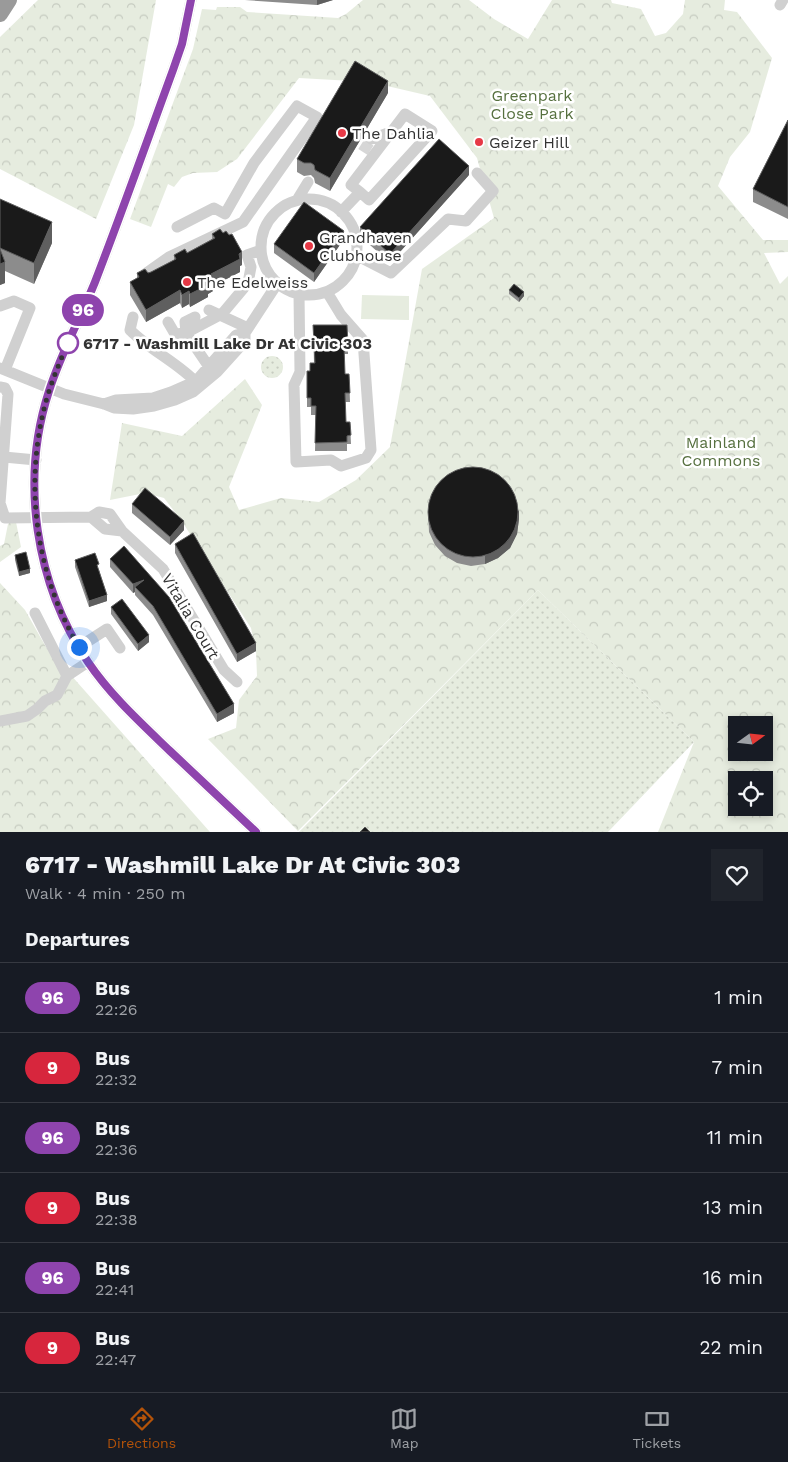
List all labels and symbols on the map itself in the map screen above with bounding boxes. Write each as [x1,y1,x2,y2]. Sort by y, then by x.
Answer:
park label: Greenpark Close Park [490,86,574,123]
place label: The Dahlia [352,124,435,143]
marker: The Dahlia [336,127,348,139]
place label: Geizer Hill [489,133,569,152]
marker: Geizer Hill [473,136,485,148]
place label: Grandhaven Clubhouse [319,228,412,265]
marker: Grandhaven Clubhouse [303,240,315,252]
place label: The Edelweiss [197,273,308,292]
marker: The Edelweiss [181,276,193,288]
line badge: 96 [61,294,106,326]
marker: 6717 - Washmill Lake Dr At Civic 303 [57,332,79,354]
place label: 6717 - Washmill Lake Dr At Civic 303 [83,334,372,353]
park label: Mainland Commons [681,433,761,470]
street label: Vitalia Court [157,570,224,663]
your location [67,635,92,660]
north arrow [728,716,772,761]

